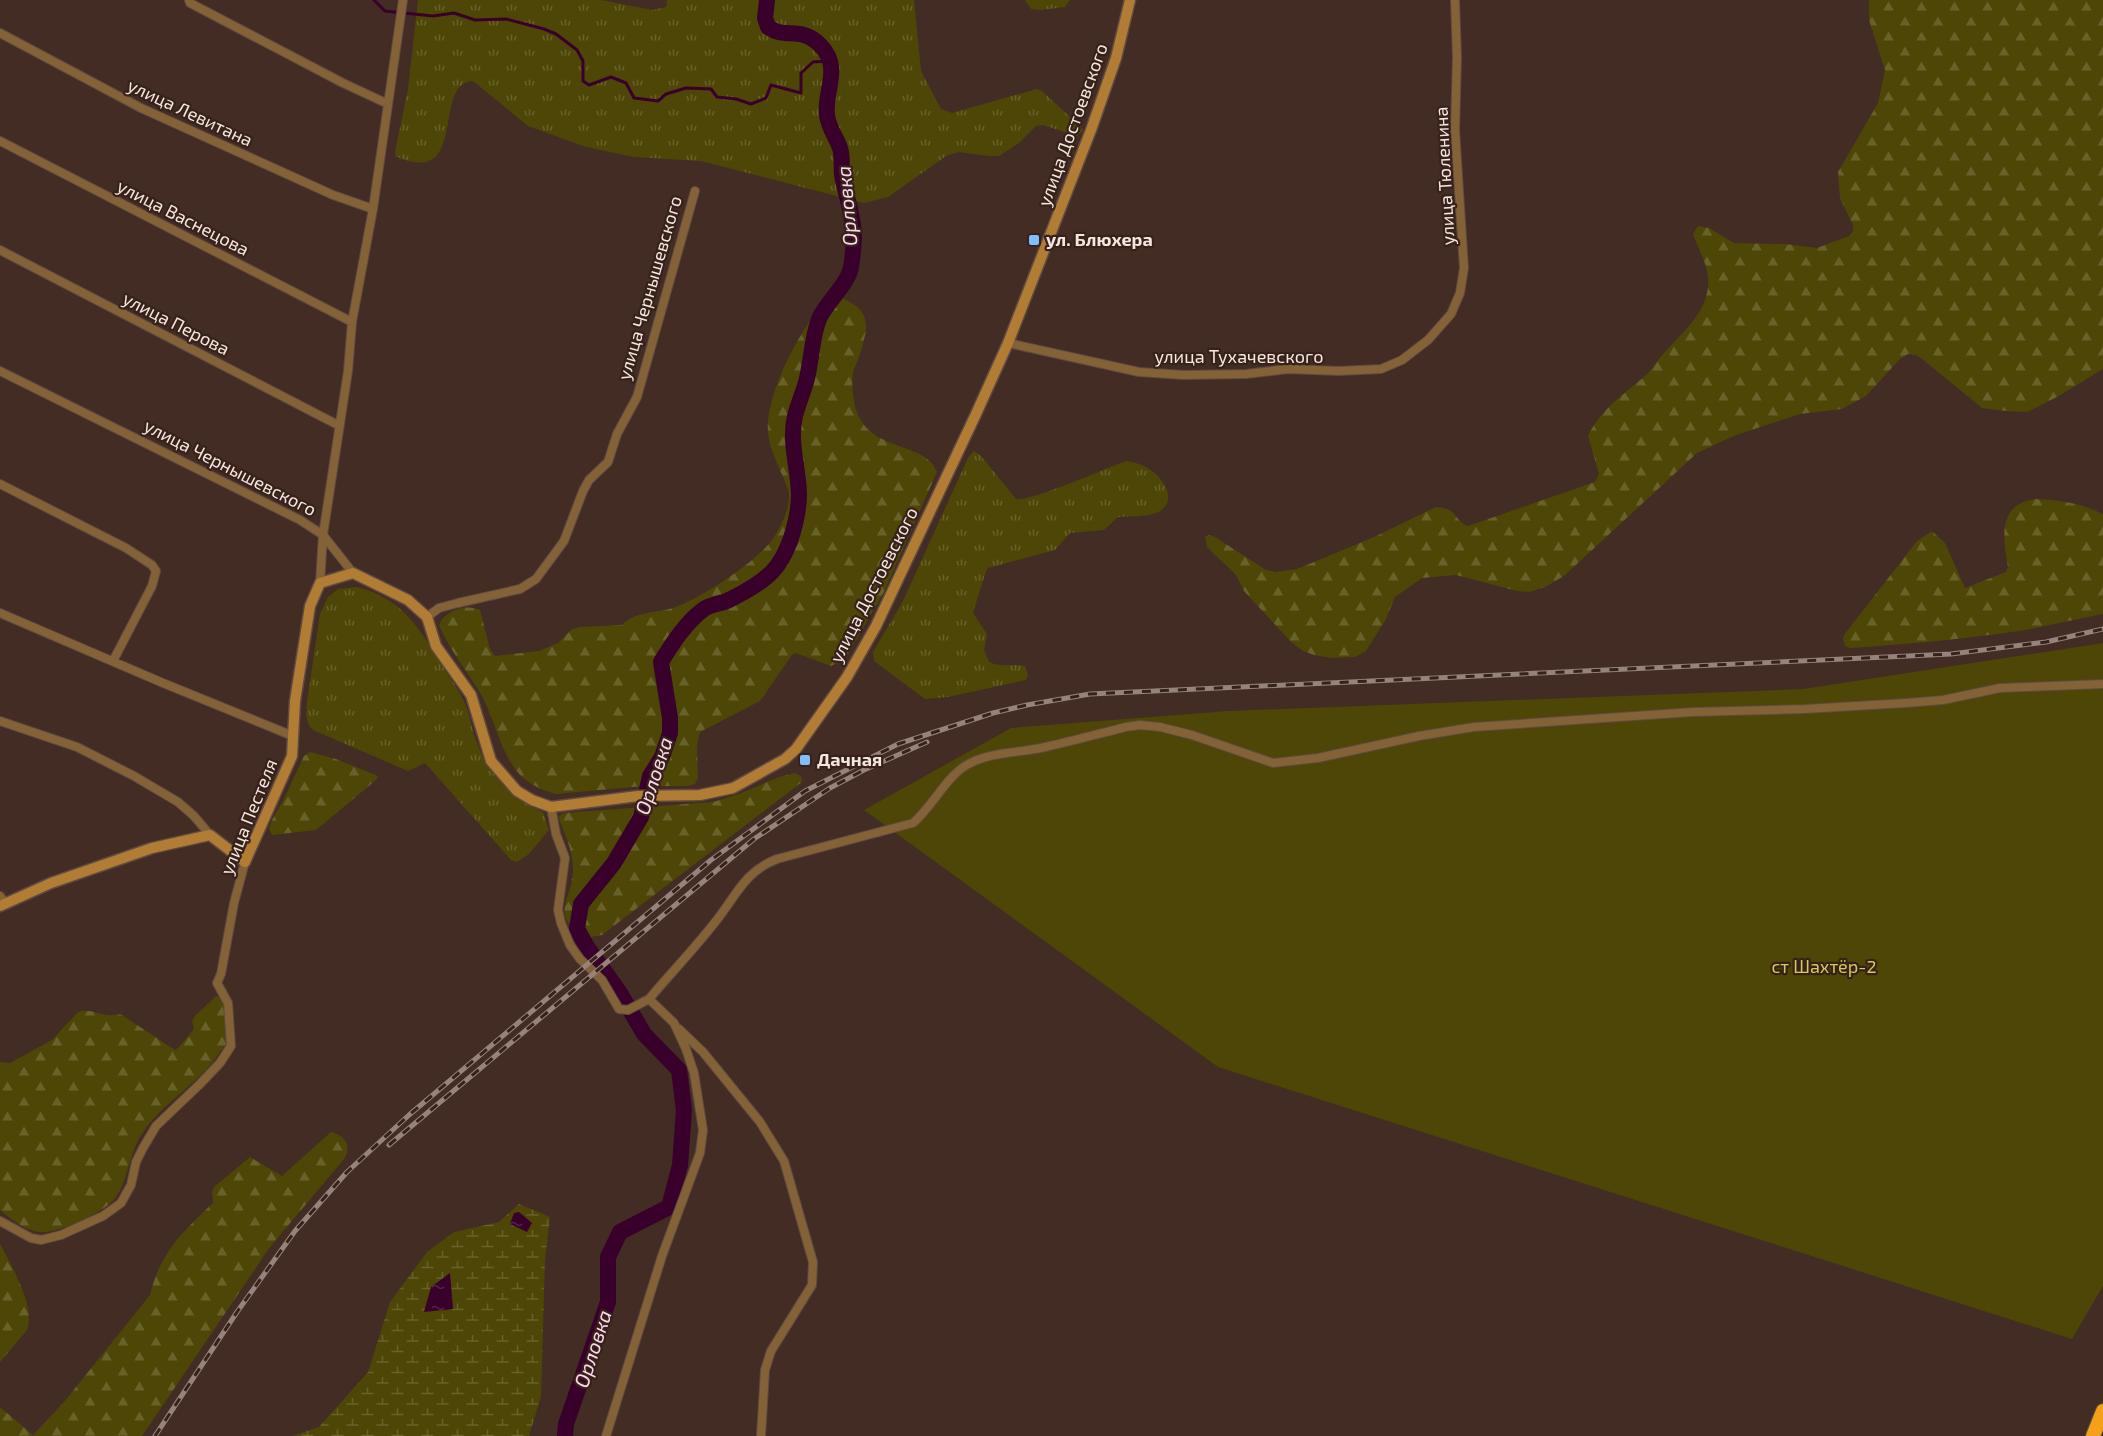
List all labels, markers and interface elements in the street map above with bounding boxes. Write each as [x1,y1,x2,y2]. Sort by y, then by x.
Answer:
street label: улица Достоевского [1032,40,1112,209]
street label: улица Левитана [124,74,256,151]
street label: улица Тюленина [1429,106,1459,246]
water label: Орловка [831,165,861,247]
street label: улица Васнецова [114,174,253,260]
street label: улица Чернышевского [612,193,686,382]
place label: ул. Блюхера [1046,228,1153,250]
marker: ул. Блюхера [1027,233,1041,247]
street label: улица Перова [119,287,233,359]
street label: улица Тухачевского [1155,345,1323,367]
street label: улица Чернышевского [141,414,320,520]
street label: улица Достоевского [824,503,922,666]
water label: Орловка [629,734,677,818]
place label: Дачная [817,748,882,770]
marker: Дачная [798,753,812,767]
street label: улица Пестеля [215,755,281,878]
park label: ст Шахтёр-2 [1772,955,1877,977]
water label: Орловка [568,1307,616,1391]

